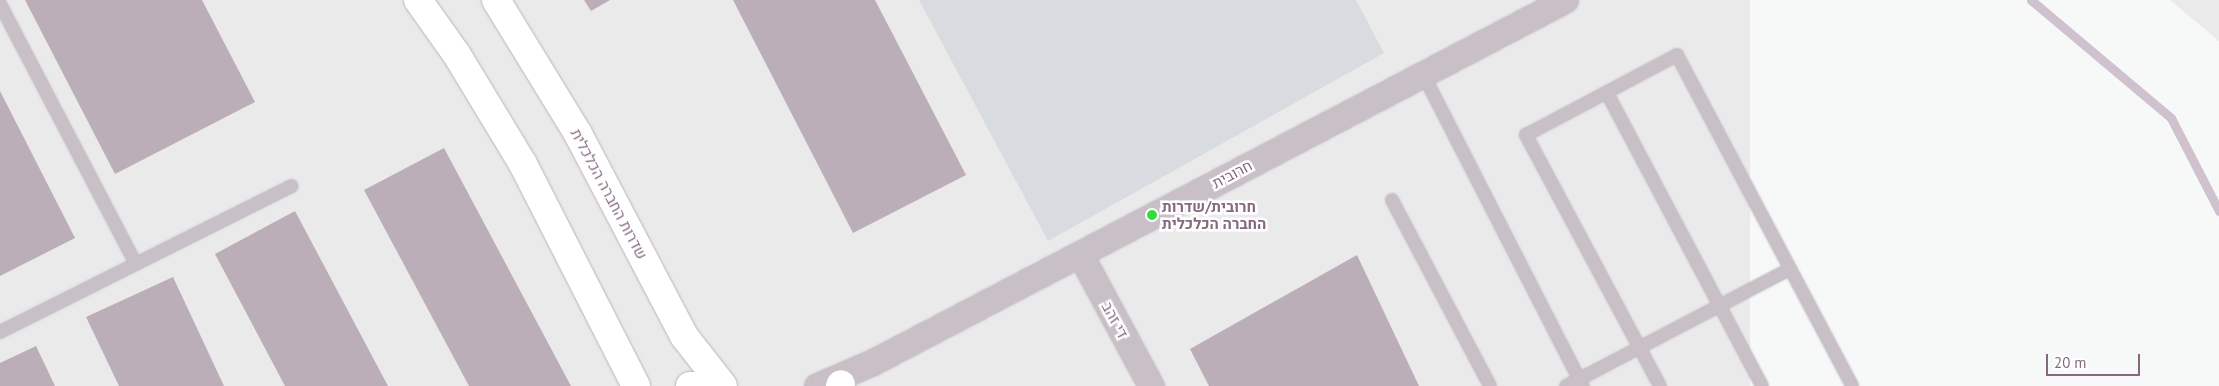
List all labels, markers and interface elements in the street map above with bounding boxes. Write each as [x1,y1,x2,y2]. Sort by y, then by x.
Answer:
street label: שדרות החברה הכלכלית [567,126,651,262]
street label: חרובית [1209,156,1255,192]
place label: חרובית/שדרות החברה הכלכלית [1162,197,1266,232]
marker: חרובית/שדרות החברה הכלכלית [1146,209,1158,221]
street label: די זהב [1098,299,1132,341]
scale bar [2049,344,2143,376]
text: 20 m [2054,353,2087,372]

